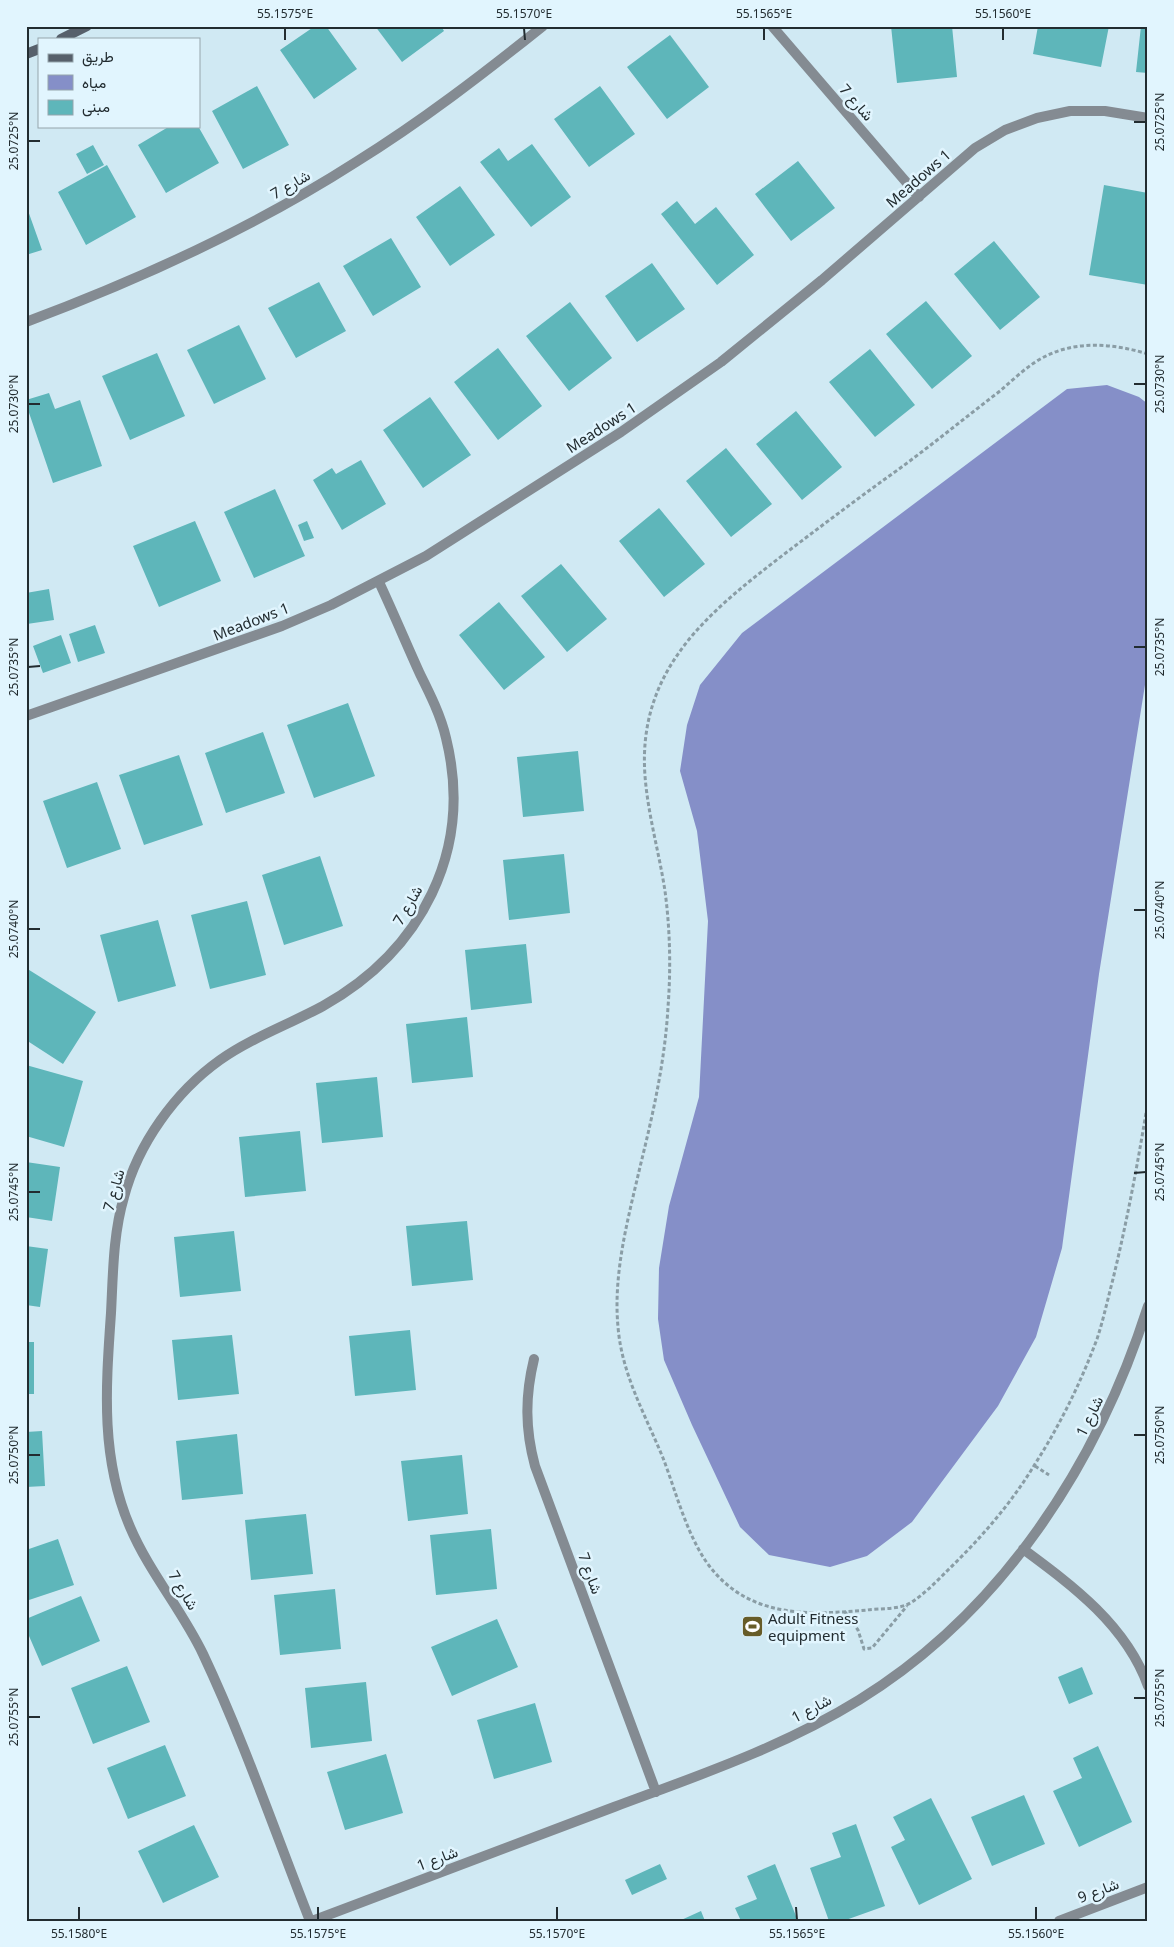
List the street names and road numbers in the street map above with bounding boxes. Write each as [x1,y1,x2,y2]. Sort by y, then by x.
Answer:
street label: شارع 7 [834,79,879,126]
street label: Meadows 1 [881,144,955,212]
street label: شارع 7 [267,165,315,205]
street label: Meadows 1 [562,397,640,457]
street label: Meadows 1 [210,597,292,645]
street label: شارع 7 [388,881,428,929]
street label: شارع 7 [98,1167,130,1214]
street label: شارع 1 [1071,1392,1109,1440]
street label: شارع 7 [572,1550,608,1597]
street label: شارع 7 [163,1567,204,1615]
street label: شارع 1 [787,1689,836,1729]
street label: شارع 1 [413,1841,461,1877]
street label: شارع 9 [1074,1873,1122,1909]

